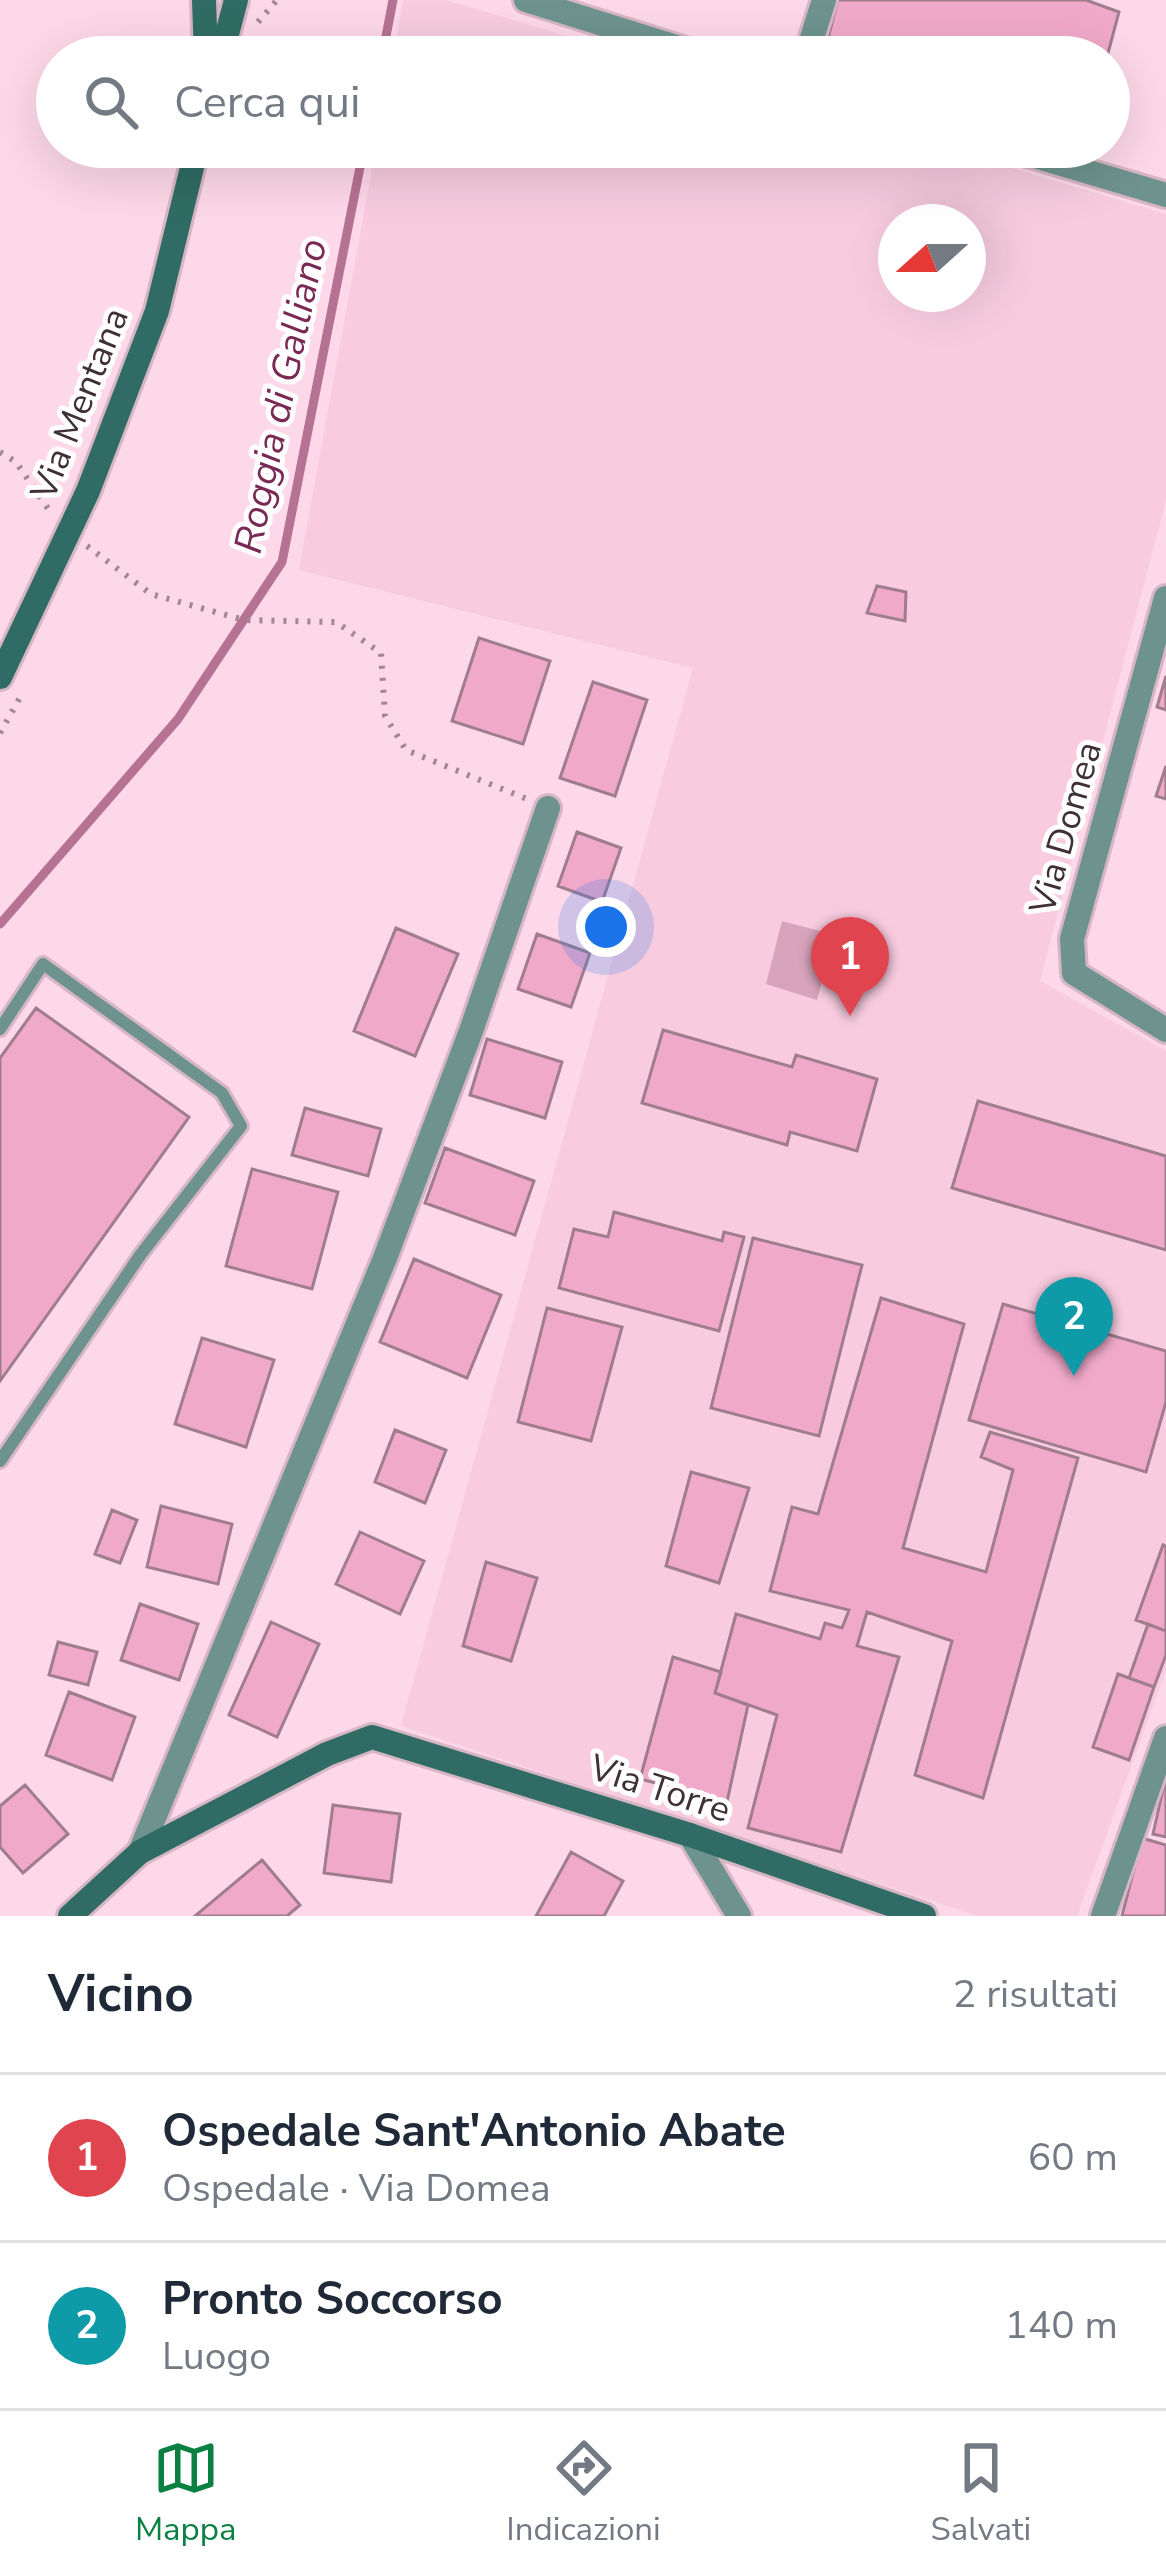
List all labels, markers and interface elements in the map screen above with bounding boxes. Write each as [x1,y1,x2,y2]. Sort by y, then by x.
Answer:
search box [36,36,1130,168]
icon: search [78,69,144,135]
text: Cerca qui [174,72,360,133]
north arrow [878,204,986,312]
water label: Roggia di Galliano [222,234,340,558]
street label: Via Mentana [19,301,141,508]
street label: Via Domea [1018,736,1114,921]
your location [576,897,636,957]
pin: 1 [811,917,889,1016]
pin: 2 [1035,1277,1113,1376]
street label: Via Torre [582,1743,737,1835]
text: Vicino [48,1959,194,2029]
text: 2 risultati [953,1968,1118,2021]
text: Ospedale Sant'Antonio Abate [162,2101,786,2162]
text: 1 [75,2131,99,2184]
text: 60 m [1028,2131,1118,2184]
text: Ospedale · Via Domea [162,2162,551,2215]
text: Pronto Soccorso [162,2269,503,2330]
text: 2 [75,2299,99,2352]
text: 140 m [1004,2299,1118,2352]
text: Luogo [162,2330,271,2383]
tab: Mappa [135,2435,237,2552]
tab: Indicazioni [506,2435,661,2552]
tab: Salvati [931,2435,1031,2552]

